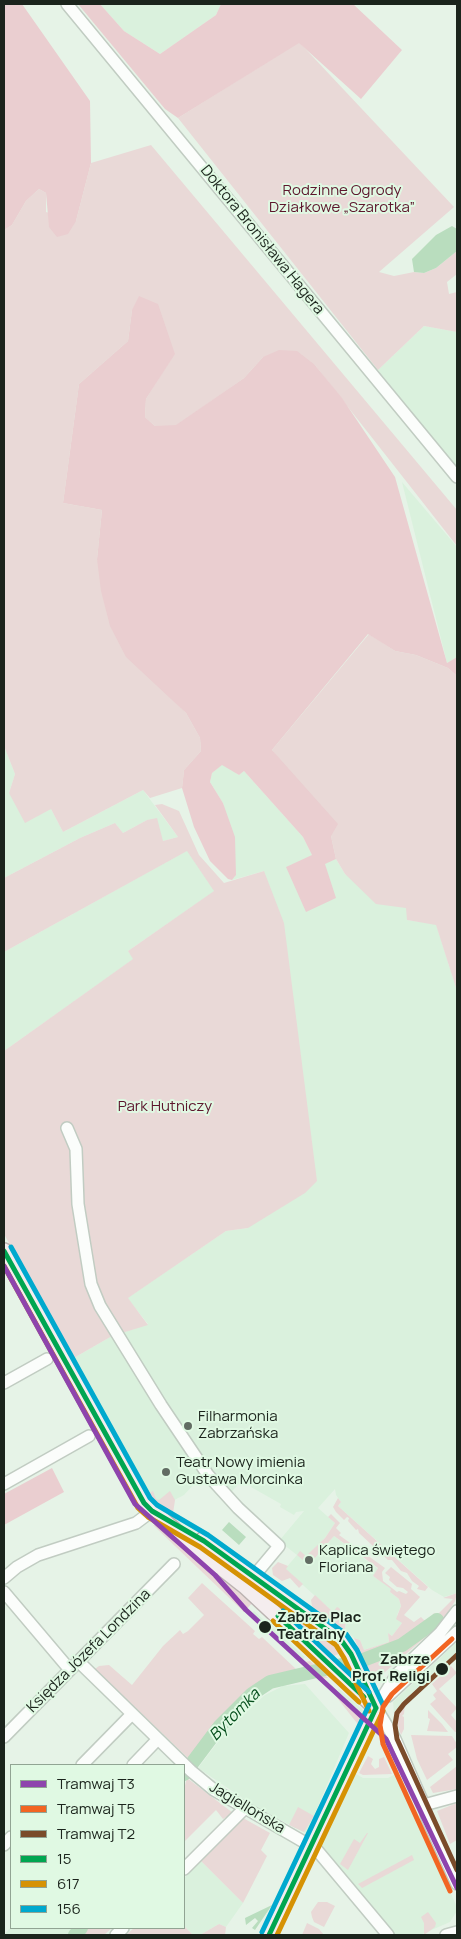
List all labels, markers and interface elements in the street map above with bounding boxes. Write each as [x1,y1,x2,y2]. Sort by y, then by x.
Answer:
street label: Doktora Bronisława Hagera [196,162,328,318]
park label: Rodzinne Ogrody Działkowe „Szarotka” [269,182,415,217]
park label: Park Hutniczy [118,1098,212,1116]
place label: Filharmonia Zabrzańska [198,1408,278,1443]
marker: Filharmonia Zabrzańska [182,1420,194,1432]
place label: Teatr Nowy imienia Gustawa Morcinka [176,1454,305,1489]
marker: Teatr Nowy imienia Gustawa Morcinka [160,1466,172,1478]
place label: Kaplica świętego Floriana [319,1542,435,1577]
marker: Kaplica świętego Floriana [303,1554,315,1566]
street label: Księdza Józefa Londzina [23,1585,155,1717]
place label: Zabrze Plac Teatralny [277,1609,361,1644]
marker: Zabrze Plac Teatralny [257,1619,273,1635]
place label: Zabrze Prof. Religi [352,1651,430,1686]
marker: Zabrze Prof. Religi [434,1661,450,1677]
water label: Bytomka [206,1685,264,1745]
legend [10,1764,185,1929]
text: Tramwaj T3 [57,1773,135,1794]
street label: Jagiellońska [206,1778,288,1838]
text: Tramwaj T5 [57,1798,135,1819]
text: Tramwaj T2 [57,1823,135,1844]
text: 15 [57,1848,72,1869]
text: 617 [57,1873,79,1894]
text: 156 [57,1898,81,1919]

